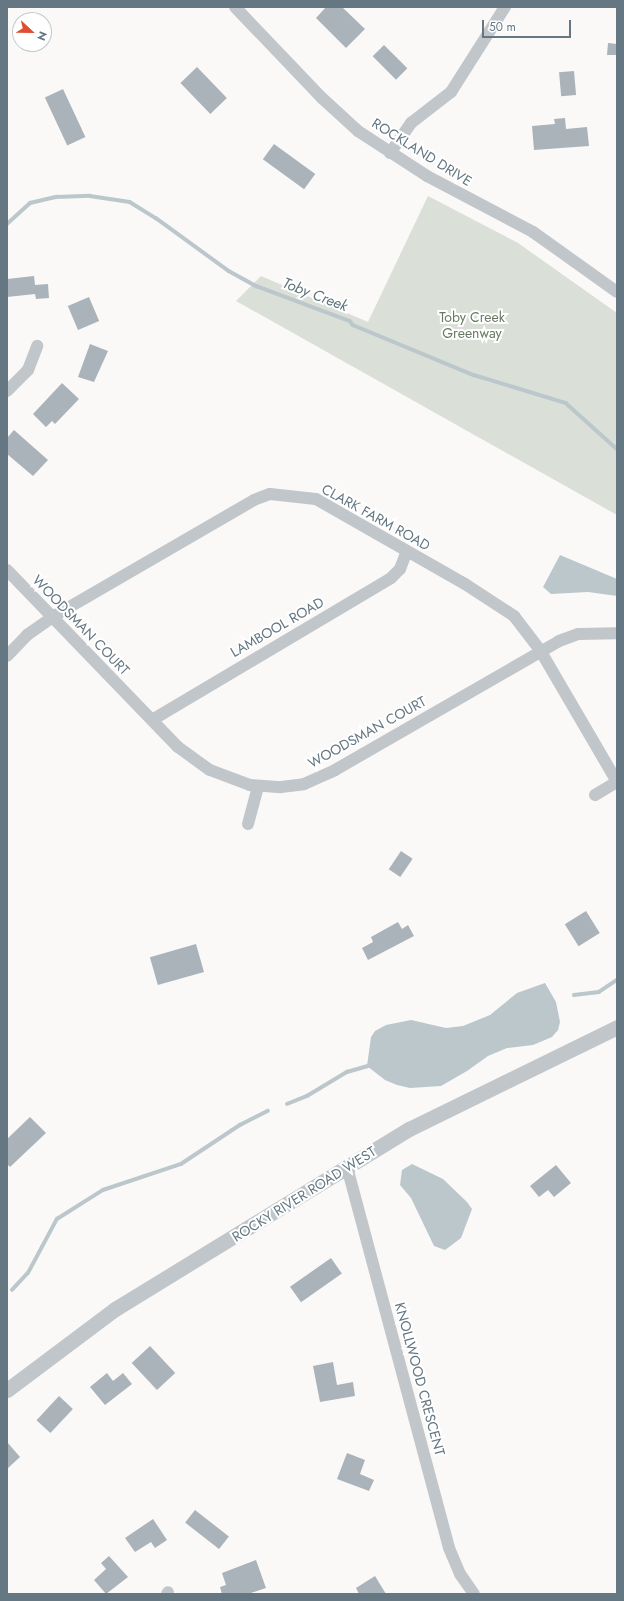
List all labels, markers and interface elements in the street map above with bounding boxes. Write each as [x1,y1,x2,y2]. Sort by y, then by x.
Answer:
north arrow [12,12,52,52]
scale bar [484,12,573,38]
text: 50 m [489,18,516,36]
text: N [33,29,51,43]
street label: ROCKLAND DRIVE [369,114,475,190]
water label: Toby Creek [280,274,350,316]
park label: Toby Creek Greenway [439,309,505,342]
street label: CLARK FARM ROAD [319,480,433,554]
street label: WOODSMAN COURT [29,572,133,678]
street label: LAMBOOL ROAD [227,593,327,661]
street label: WOODSMAN COURT [305,693,429,771]
street label: ROCKY RIVER ROAD WEST [229,1143,379,1245]
street label: KNOLLWOOD CRESCENT [391,1301,449,1457]

